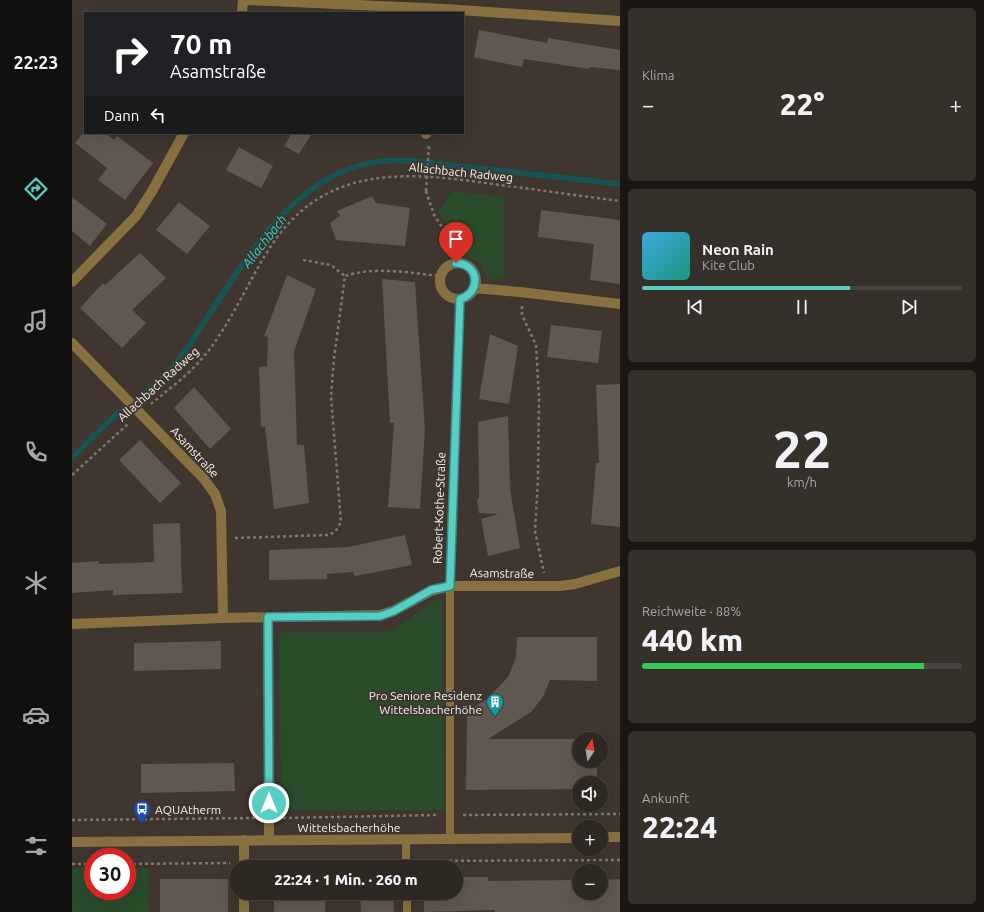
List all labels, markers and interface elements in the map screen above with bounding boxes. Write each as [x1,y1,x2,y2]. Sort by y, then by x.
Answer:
icon: right [104,28,156,80]
text: 70 m [170,28,232,59]
text: 22:23 [13,52,59,72]
text: Asamstraße [170,61,266,81]
text: Klima [642,68,674,82]
text: 22° [780,87,824,121]
text: − [642,92,654,117]
text: + [950,92,962,117]
icon: left [147,104,169,126]
text: Dann [104,107,139,124]
street label: Allachbach Radweg [408,160,514,184]
icon: directions [22,175,50,203]
water label: Allachbach [238,212,289,271]
pin [439,222,473,263]
icon: arrive [445,228,467,250]
text: Neon Rain [702,241,774,258]
text: Kite Club [702,258,755,272]
icon: previous [684,296,706,318]
icon: pause [791,296,813,318]
icon: next [898,296,920,318]
icon: music [22,307,50,335]
street label: Allachbach Radweg [115,344,201,424]
text: 22 [773,420,831,478]
street label: Asamstraße [168,424,222,480]
icon: phone [22,438,50,466]
street label: Robert-Kothe-Straße [431,452,447,564]
text: km/h [787,475,817,489]
street label: Asamstraße [470,566,534,580]
icon: climate [22,569,50,597]
text: Reichweite · 88% [642,604,741,618]
text: 440 km [642,623,743,657]
place label: Pro Seniore Residenz Wittelsbacherhöhe [369,689,482,716]
building icon: Pro Seniore Residenz Wittelsbacherhöhe [485,692,505,717]
icon: car [22,701,50,729]
north arrow [572,732,608,768]
map controls [572,732,608,900]
button: sound [572,776,608,812]
position arrow [248,782,290,824]
text: Ankunft [642,791,689,805]
bus stop icon: AQUAtherm [132,799,152,824]
place label: AQUAtherm [155,803,221,816]
text: 22:24 [642,810,717,844]
button: + [572,820,608,856]
street label: Wittelsbacherhöhe [298,821,400,834]
icon: filters [22,832,50,860]
speed limit sign: 30 [84,848,136,900]
button: − [572,864,608,900]
text: 22:24 · 1 Min. · 260 m [274,871,418,888]

